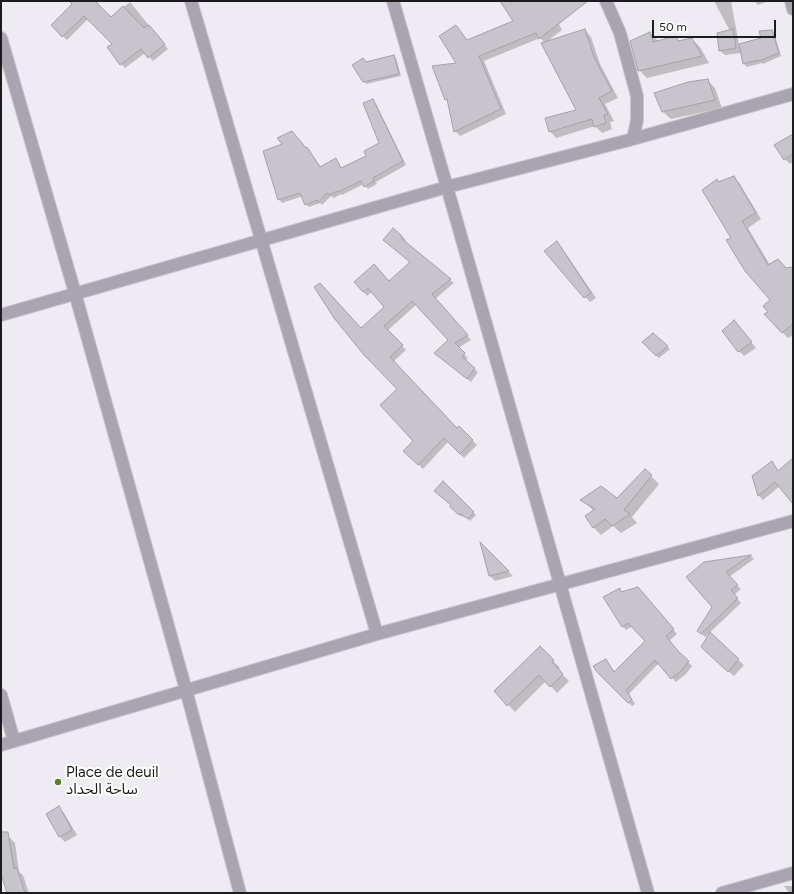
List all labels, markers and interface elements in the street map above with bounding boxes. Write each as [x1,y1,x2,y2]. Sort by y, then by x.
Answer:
scale bar [654,12,778,38]
text: 50 m [659,20,687,34]
place label: Place de deuil ساحة الحداد [66,764,158,799]
marker: Place de deuil ساحة الحداد [53,777,63,787]

